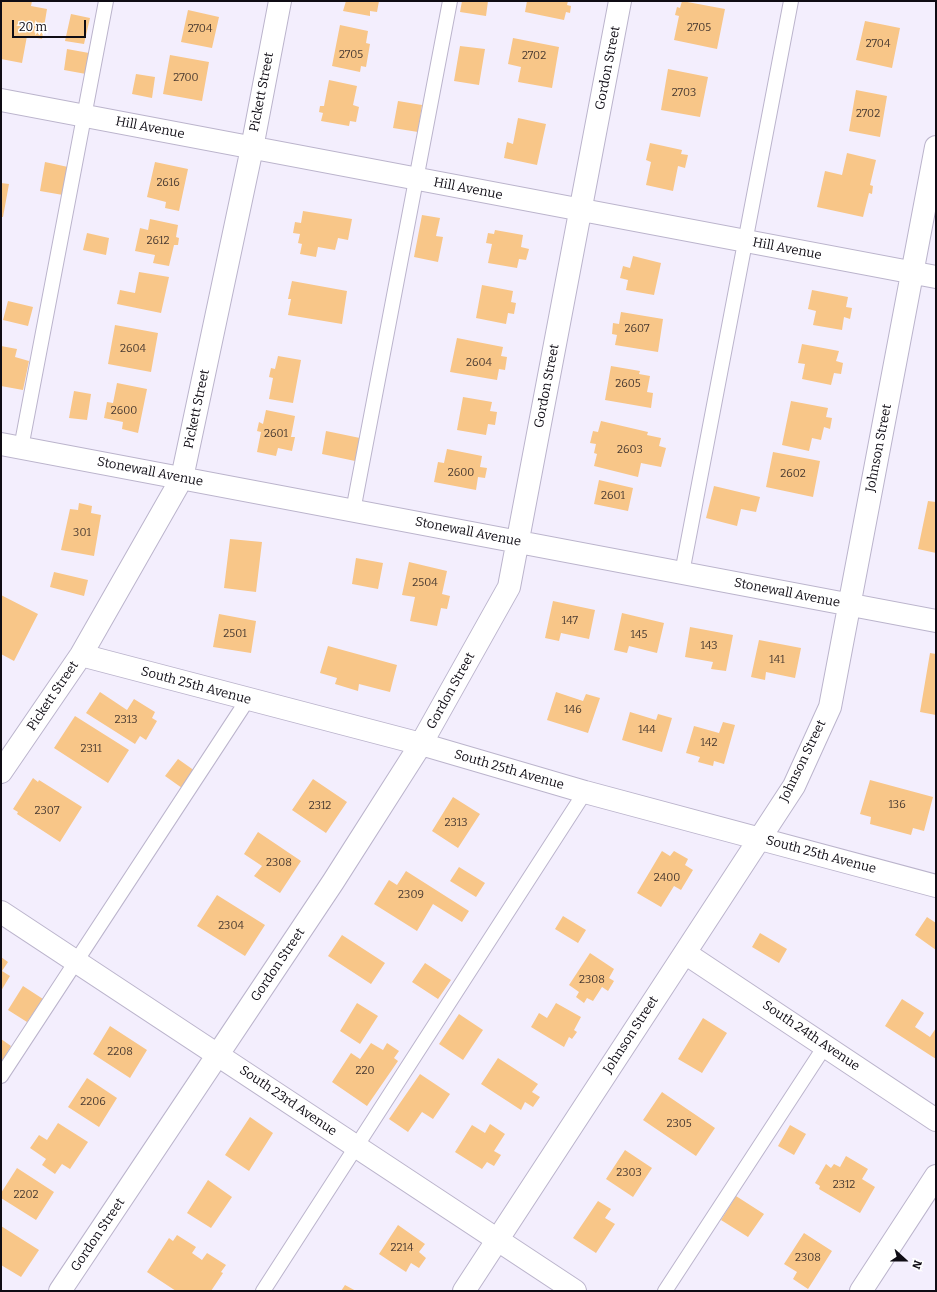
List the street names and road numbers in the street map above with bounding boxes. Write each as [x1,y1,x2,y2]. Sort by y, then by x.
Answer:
street label: Gordon Street [592,25,624,111]
street label: Pickett Street [247,51,277,133]
street label: Hill Avenue [114,114,186,142]
street label: Hill Avenue [432,175,504,203]
street label: Hill Avenue [751,235,823,263]
street label: Gordon Street [531,343,563,429]
street label: Pickett Street [181,368,213,450]
street label: Johnson Street [863,403,895,493]
street label: Stonewall Avenue [96,454,204,490]
street label: Stonewall Avenue [414,514,522,550]
street label: Stonewall Avenue [733,575,841,611]
street label: Gordon Street [424,650,478,732]
street label: Pickett Street [24,658,82,734]
street label: South 25th Avenue [139,664,253,708]
street label: Johnson Street [776,718,830,804]
street label: South 25th Avenue [452,747,566,793]
street label: South 25th Avenue [764,833,878,877]
street label: Gordon Street [248,925,308,1005]
street label: Johnson Street [600,993,662,1077]
street label: South 24th Avenue [759,998,863,1074]
street label: South 23rd Avenue [236,1063,340,1139]
street label: Gordon Street [68,1195,128,1275]

